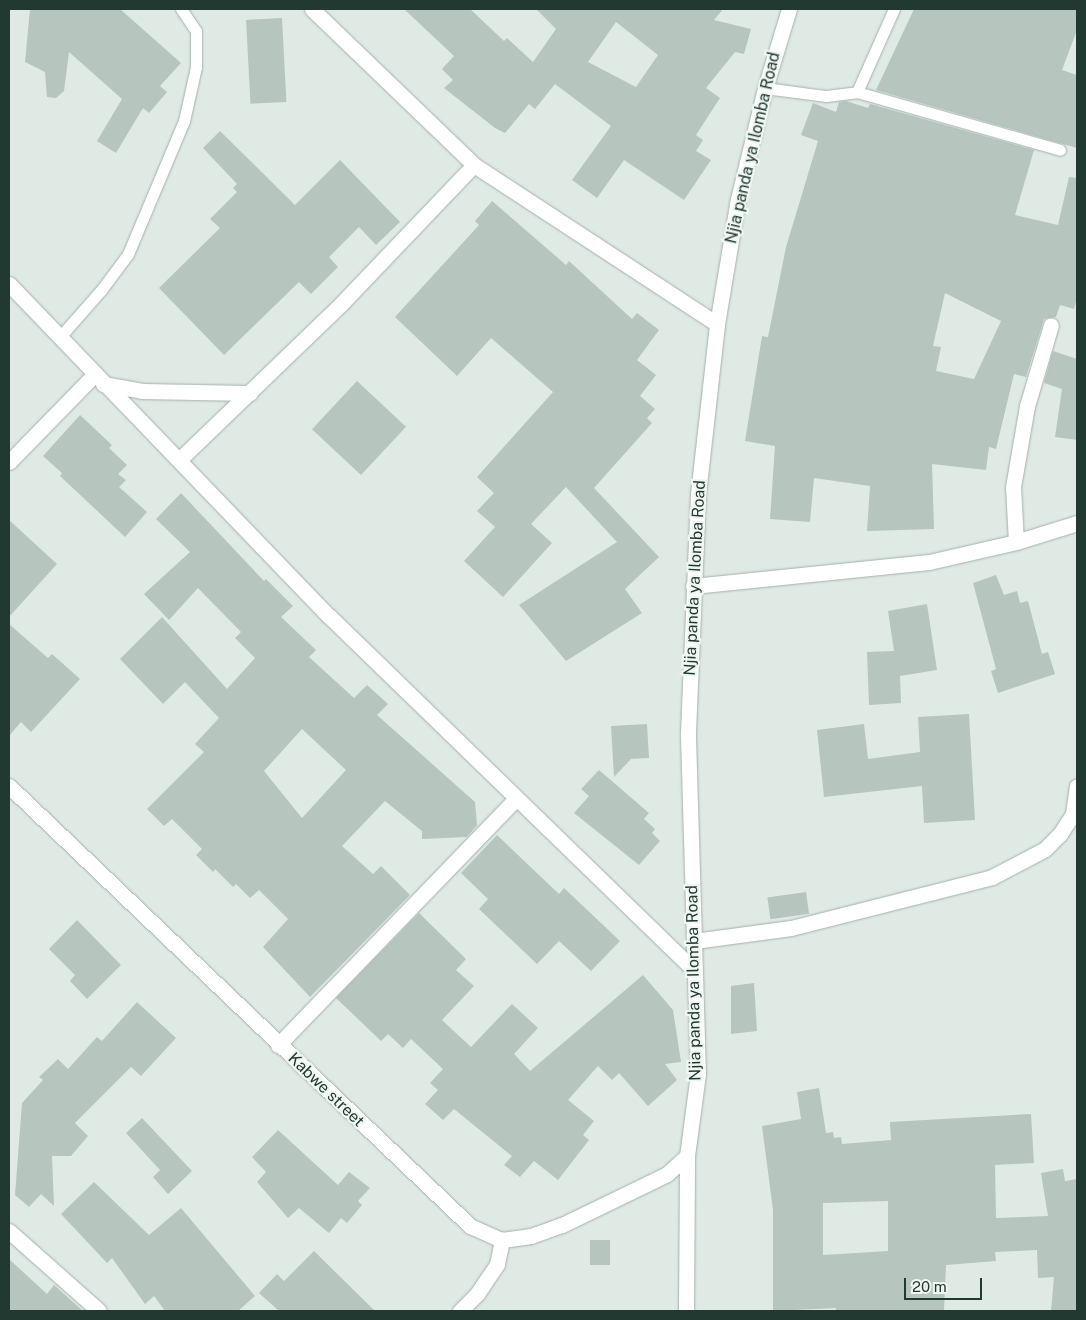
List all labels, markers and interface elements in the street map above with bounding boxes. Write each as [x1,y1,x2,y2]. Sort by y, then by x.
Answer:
street label: Njia panda ya Ilomba Road [722,50,784,246]
street label: Njia panda ya Ilomba Road [680,480,710,676]
street label: Njia panda ya Ilomba Road [683,885,705,1081]
street label: Kabwe street [284,1049,368,1131]
scale bar [906,1268,984,1300]
text: 20 m [912,1278,947,1295]

